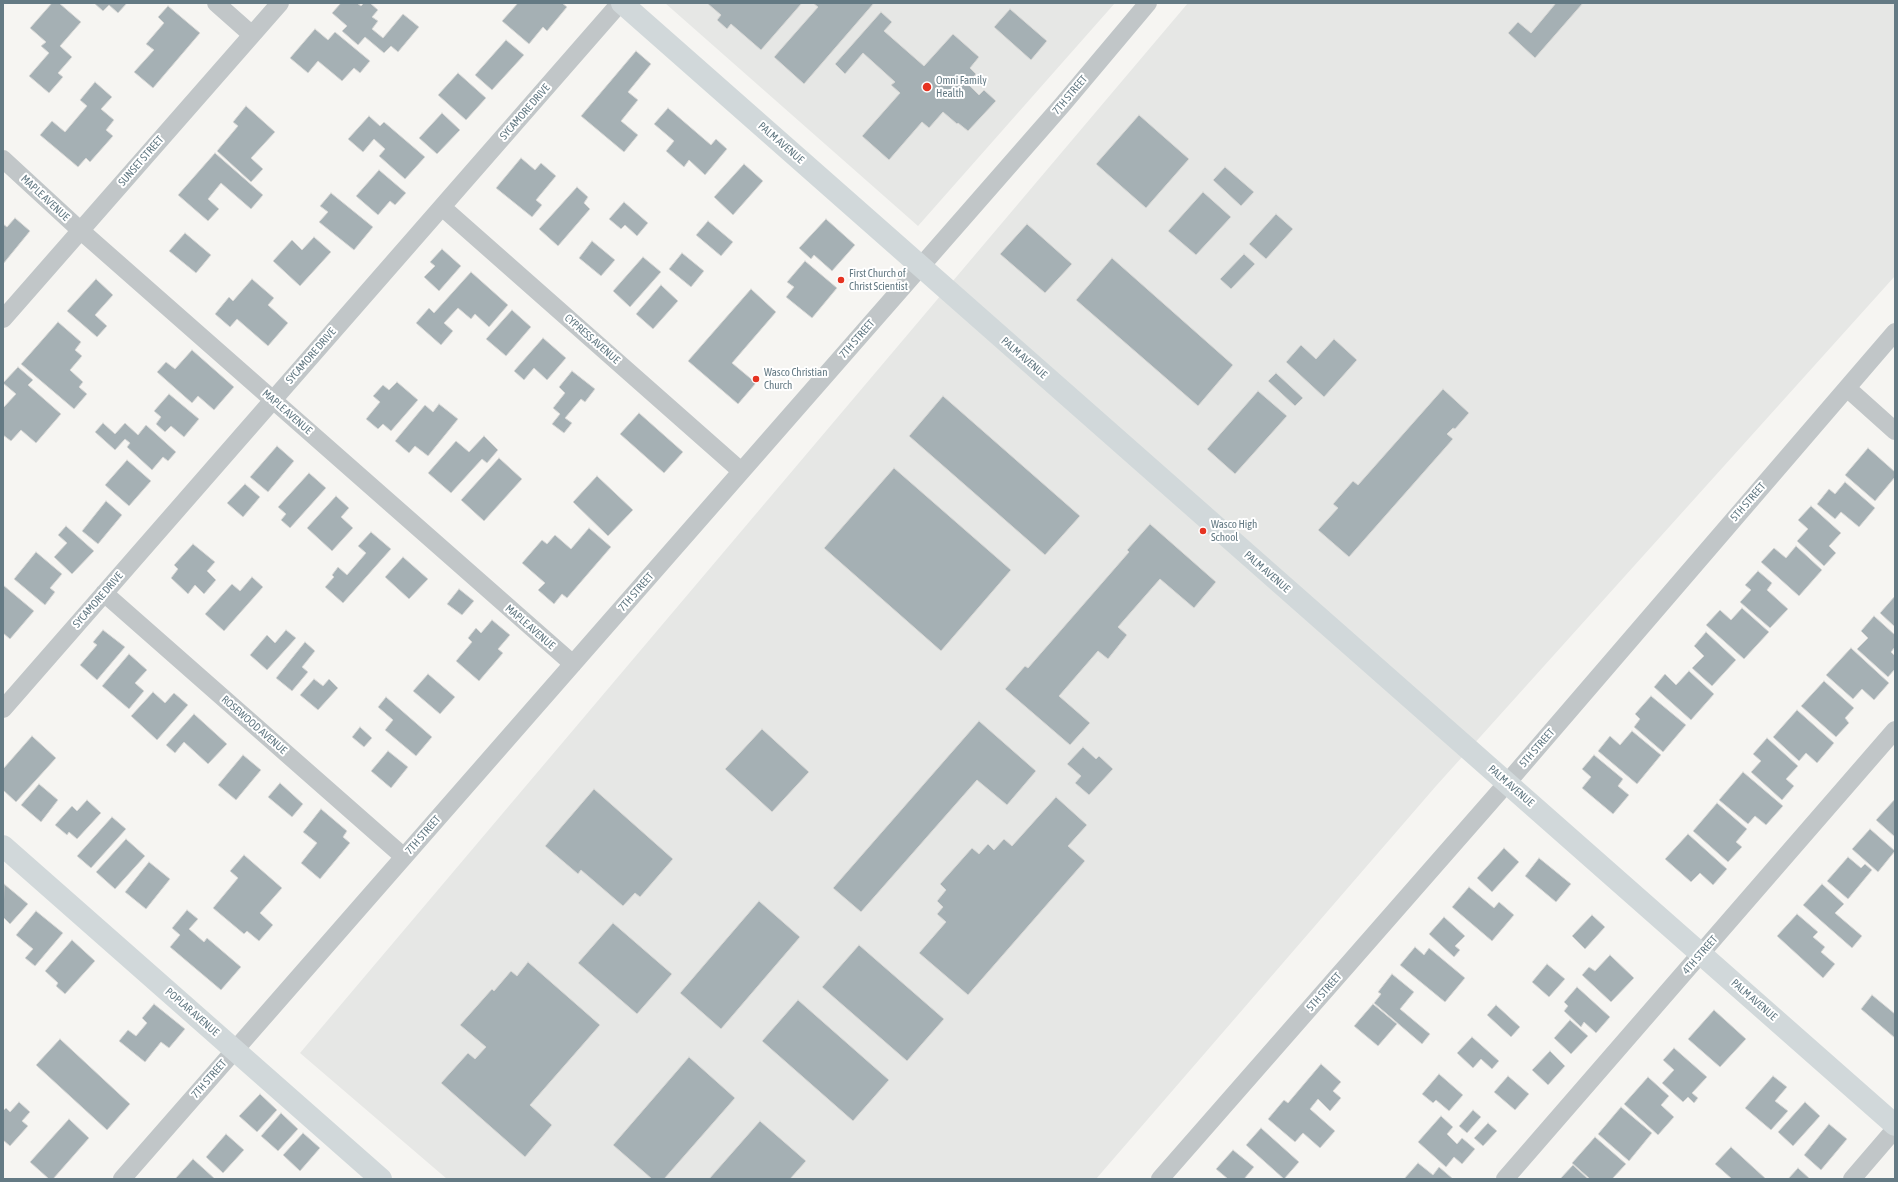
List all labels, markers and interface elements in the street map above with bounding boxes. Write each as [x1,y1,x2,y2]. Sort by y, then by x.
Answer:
street label: 7TH STREET [1050,73,1090,117]
place label: Omni Family Health [936,74,987,100]
street label: SYCAMORE DRIVE [497,81,553,143]
marker: Omni Family Health [921,81,933,93]
street label: PALM AVENUE [755,120,807,166]
street label: SUNSET STREET [116,133,166,189]
street label: MAPLE AVENUE [18,172,72,224]
place label: First Church of Christ Scientist [849,267,908,293]
marker: First Church of Christ Scientist [836,275,846,285]
street label: CYPRESS AVENUE [562,311,622,367]
street label: 7TH STREET [837,317,877,361]
street label: SYCAMORE DRIVE [283,325,339,387]
street label: PALM AVENUE [998,335,1050,381]
place label: Wasco Christian Church [764,366,827,392]
marker: Wasco Christian Church [751,374,761,384]
street label: MAPLE AVENUE [259,387,315,437]
street label: 5TH STREET [1728,480,1768,524]
place label: Wasco High School [1211,518,1257,544]
marker: Wasco High School [1198,526,1208,536]
street label: PALM AVENUE [1241,549,1293,595]
street label: SYCAMORE DRIVE [70,569,126,631]
street label: 7TH STREET [616,570,656,614]
street label: MAPLE AVENUE [502,602,558,652]
street label: ROSEWOOD AVENUE [219,693,289,757]
street label: 5TH STREET [1517,726,1557,770]
street label: PALM AVENUE [1485,763,1537,809]
street label: 7TH STREET [403,813,443,857]
street label: 4TH STREET [1680,933,1720,977]
street label: 5TH STREET [1304,970,1344,1014]
street label: PALM AVENUE [1728,977,1780,1023]
street label: POPLAR AVENUE [162,985,222,1039]
street label: 7TH STREET [189,1057,229,1101]

